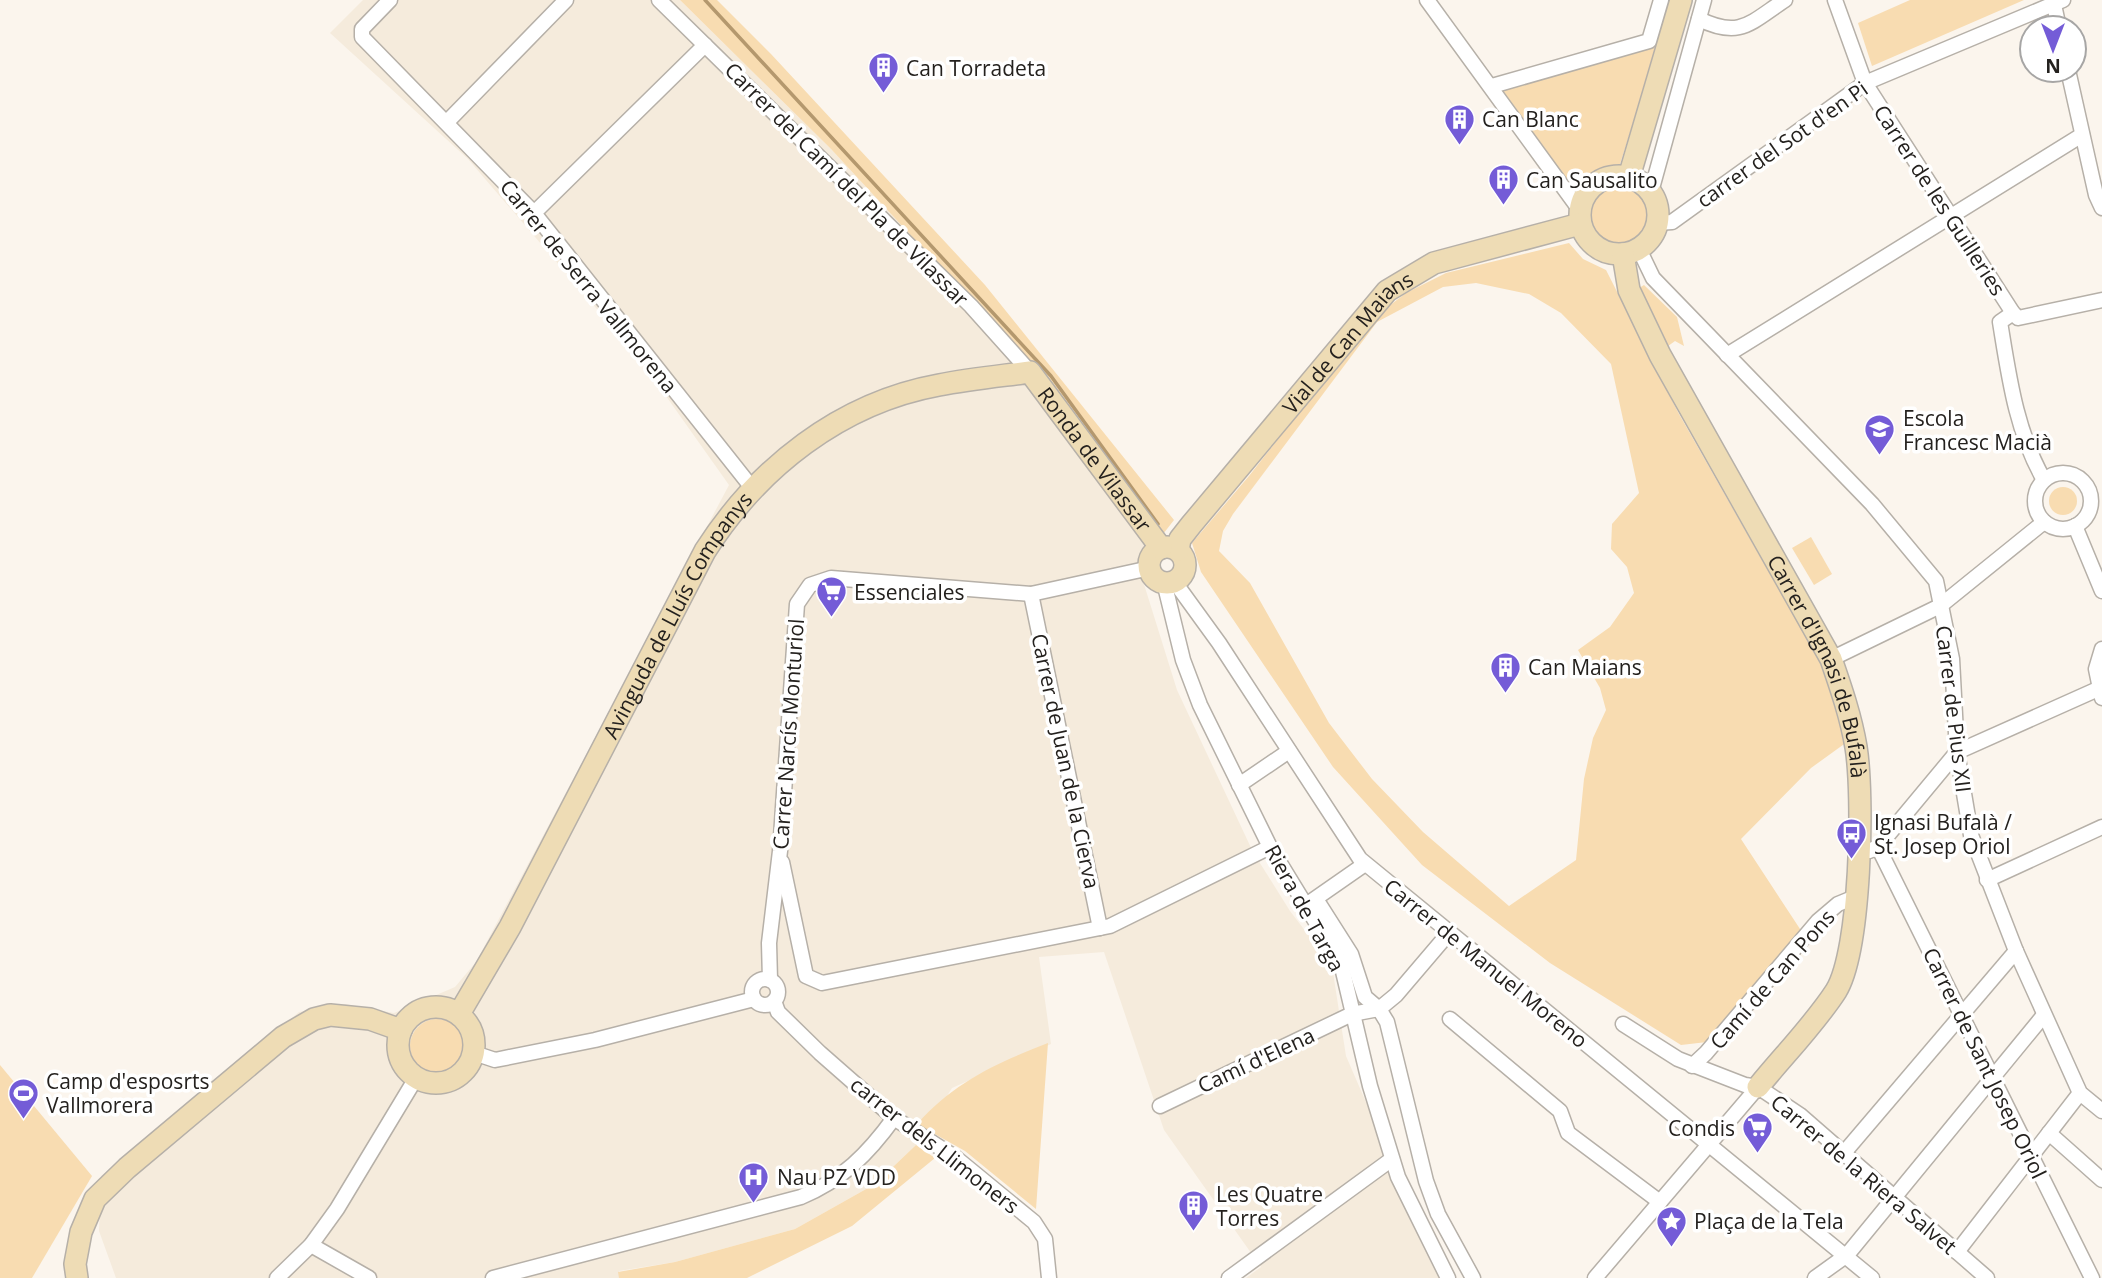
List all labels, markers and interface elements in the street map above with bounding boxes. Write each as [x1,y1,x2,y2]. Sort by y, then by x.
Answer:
north arrow [2018,14,2088,84]
building icon: Can Torradeta [866,51,900,95]
text: N [2045,53,2061,79]
place label: Can Torradeta [906,54,1046,82]
street label: Carrer del Camí del Pla de Vilassar [719,56,975,312]
street label: carrer del Sot d'en Pi [1691,74,1873,214]
street label: Carrer de les Guilleries [1868,99,2012,301]
building icon: Can Blanc [1442,102,1476,146]
place label: Can Blanc [1482,105,1579,133]
building icon: Can Sausalito [1486,163,1520,207]
place label: Can Sausalito [1526,166,1658,194]
street label: Carrer de Serra Vallmorena [494,173,684,399]
street label: Vial de Can Maians [1276,265,1418,420]
street label: Ronda de Vilassar [1032,381,1158,537]
place label: Escola Francesc Macià [1903,404,2052,456]
school or university icon: Escola Francesc Macià [1863,413,1897,457]
street label: Avinguda de Lluís Companys [596,486,758,743]
street label: Carrer d'Ignasi de Bufalà [1761,550,1873,779]
supermarket icon: Essenciales [814,575,848,619]
place label: Essenciales [854,578,965,606]
street label: Carrer Narcís Monturiol [766,618,810,850]
street label: Carrer de Pius XII [1930,624,1978,794]
street label: Carrer de Juan de la Cierva [1025,631,1107,891]
building icon: Can Maians [1488,650,1522,694]
place label: Can Maians [1528,653,1642,681]
place label: Ignasi Bufalà / St. Josep Oriol [1874,808,2012,860]
bus stop icon: Ignasi Bufalà / St. Josep Oriol [1834,817,1868,861]
street label: Riera de Targa [1259,840,1351,976]
street label: Carrer de Manuel Moreno [1378,872,1594,1054]
street label: Camí de Can Pons [1704,903,1840,1055]
street label: Carrer de Sant Josep Oriol [1917,943,2053,1183]
street label: Camí d'Elena [1193,1021,1319,1099]
place label: Camp d'esposrts Vallmorera [46,1067,209,1119]
street label: carrer dels Llimoners [845,1070,1025,1220]
sports icon: Camp d'esposrts Vallmorera [6,1076,40,1120]
street label: Carrer de la Riera Salvet [1765,1088,1963,1260]
supermarket icon: Condis [1741,1111,1775,1155]
place label: Condis [1668,1114,1735,1142]
hospital icon: Nau PZ VDD [737,1160,771,1204]
place label: Nau PZ VDD [777,1163,896,1191]
place label: Les Quatre Torres [1216,1180,1323,1232]
building icon: Les Quatre Torres [1176,1189,1210,1233]
place icon: Plaça de la Tela [1654,1204,1688,1248]
place label: Plaça de la Tela [1694,1207,1844,1235]

